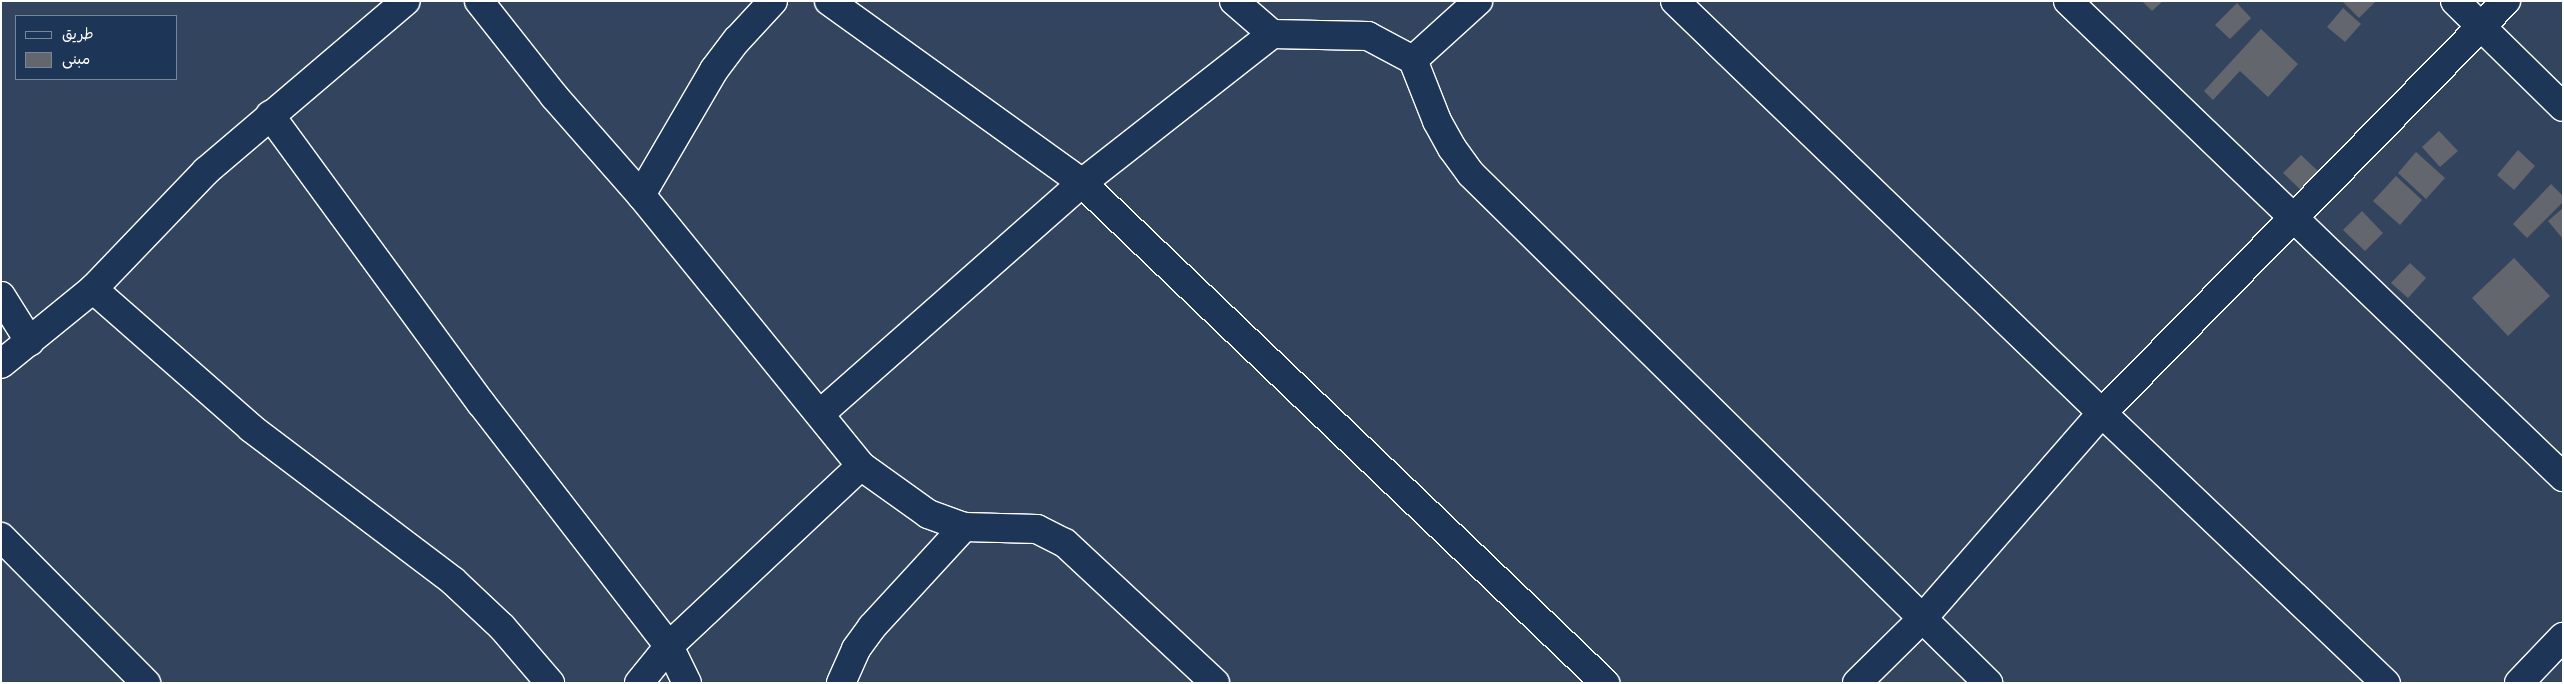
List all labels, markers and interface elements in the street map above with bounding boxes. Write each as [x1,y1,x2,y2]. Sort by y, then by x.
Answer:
legend [15,15,178,80]
text: طريق [62,25,94,43]
text: مبنى [62,50,90,68]

